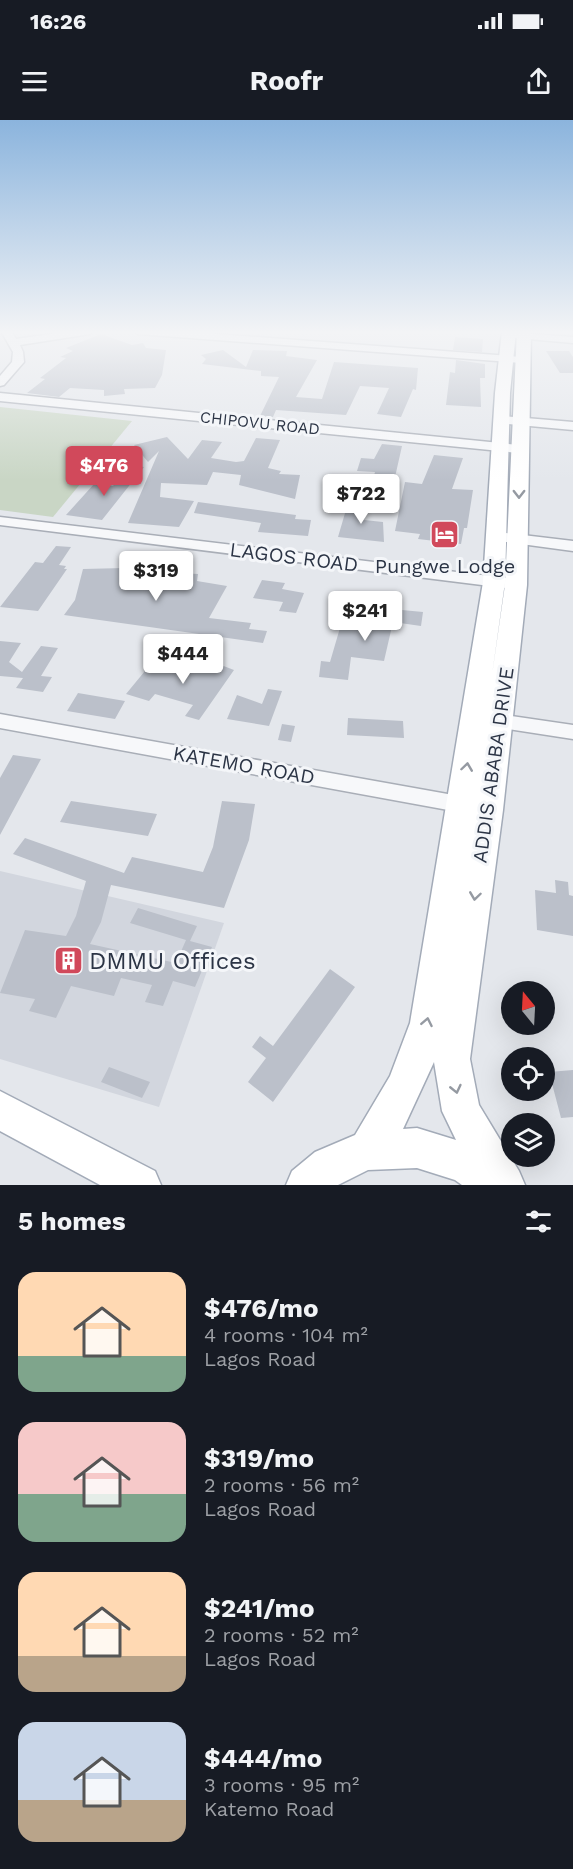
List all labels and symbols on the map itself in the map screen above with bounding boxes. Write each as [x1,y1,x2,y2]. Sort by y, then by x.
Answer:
street label: CHIPOVU ROAD [199,407,321,439]
pin: $476 [68,446,140,497]
pin: $722 [325,474,397,525]
one-way arrow [513,490,525,499]
hotel icon: Pungwe Lodge [429,519,461,551]
street label: LAGOS ROAD [228,537,360,577]
pin: $319 [120,551,192,602]
place label: Pungwe Lodge [375,554,515,578]
pin: $241 [329,591,401,642]
pin: $444 [147,634,219,685]
street label: ADDIS ABABA DRIVE [467,666,519,864]
street label: KATEMO ROAD [171,741,317,789]
one-way arrow [460,762,472,771]
one-way arrow [469,892,481,901]
building icon: DMMU Offices [52,945,84,977]
place label: DMMU Offices [89,947,256,975]
north arrow [501,981,555,1035]
one-way arrow [420,1017,433,1027]
one-way arrow [449,1084,462,1094]

